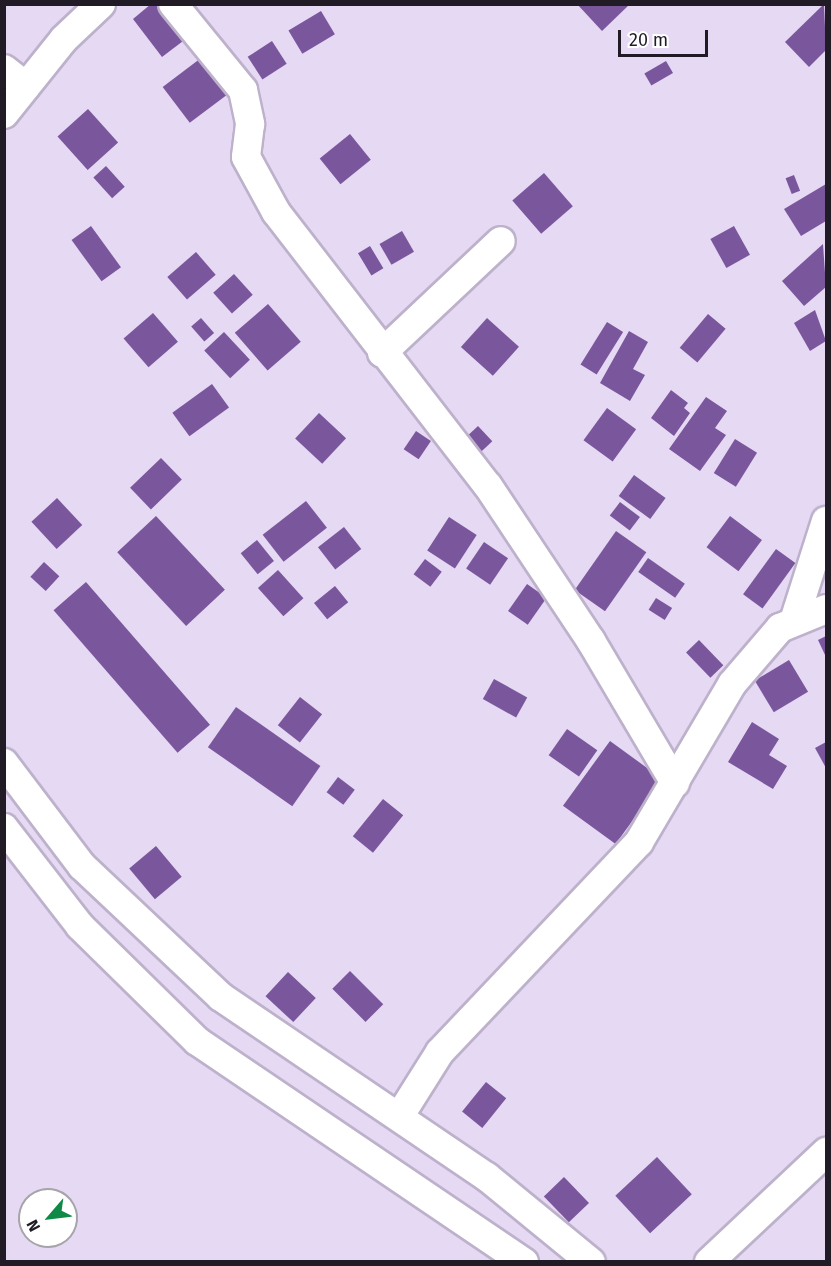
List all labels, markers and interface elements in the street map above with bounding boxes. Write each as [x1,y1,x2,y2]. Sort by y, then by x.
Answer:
scale bar [621,18,711,56]
text: 20 m [629,29,668,51]
north arrow [18,1188,78,1248]
text: N [23,1217,44,1235]

